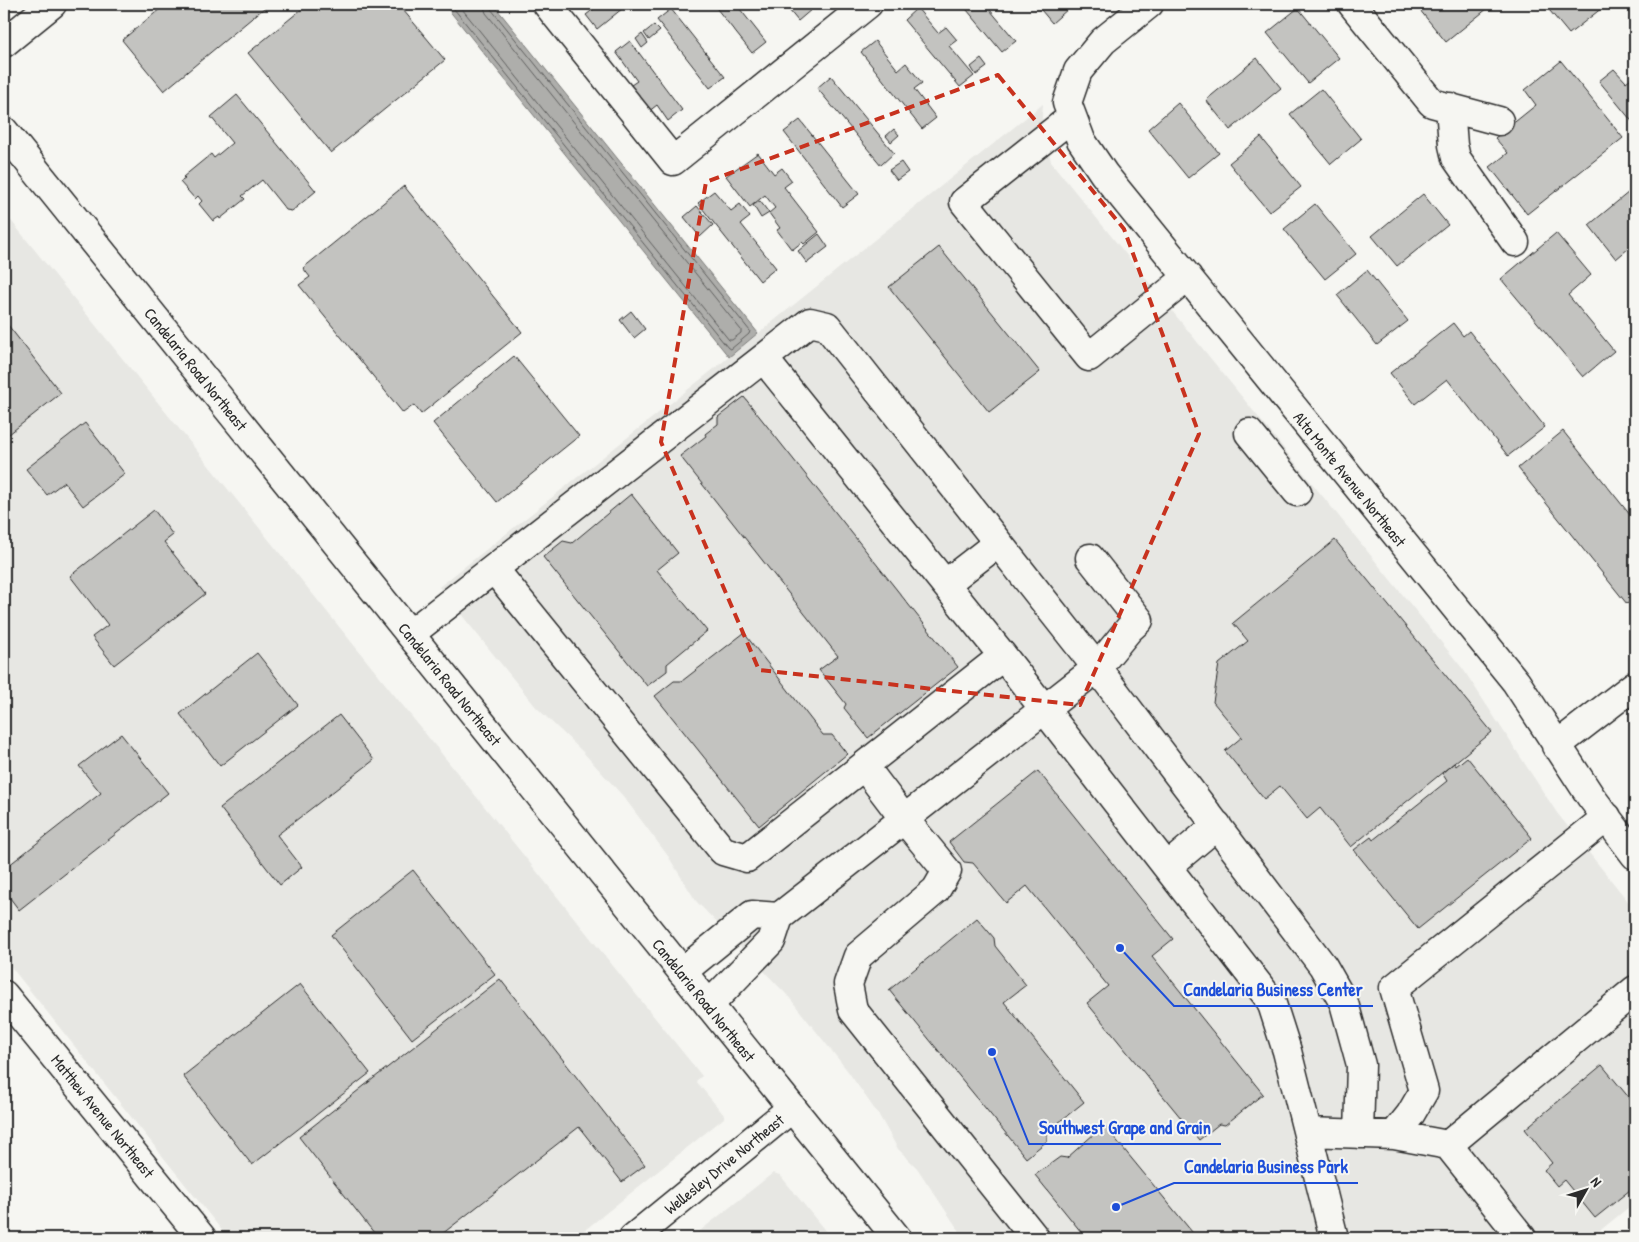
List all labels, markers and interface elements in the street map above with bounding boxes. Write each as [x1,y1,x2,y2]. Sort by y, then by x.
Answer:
street label: Candelaria Road Northeast [139,303,253,436]
street label: Alta Monte Avenue Northeast [1289,407,1412,552]
street label: Candelaria Road Northeast [393,618,507,751]
street label: Candelaria Road Northeast [647,934,761,1067]
callout: Candelaria Business Center [1174,973,1373,1006]
text: Candelaria Business Center [1183,977,1363,1002]
street label: Matthew Avenue Northeast [46,1050,160,1183]
street label: Wellesley Drive Northeast [660,1109,789,1219]
callout: Southwest Grape and Grain [1029,1111,1221,1144]
text: Southwest Grape and Grain [1039,1115,1211,1141]
callout: Candelaria Business Park [1174,1150,1358,1183]
text: Candelaria Business Park [1184,1154,1348,1179]
north arrow [1562,1164,1612,1214]
text: N [1587,1173,1607,1191]

